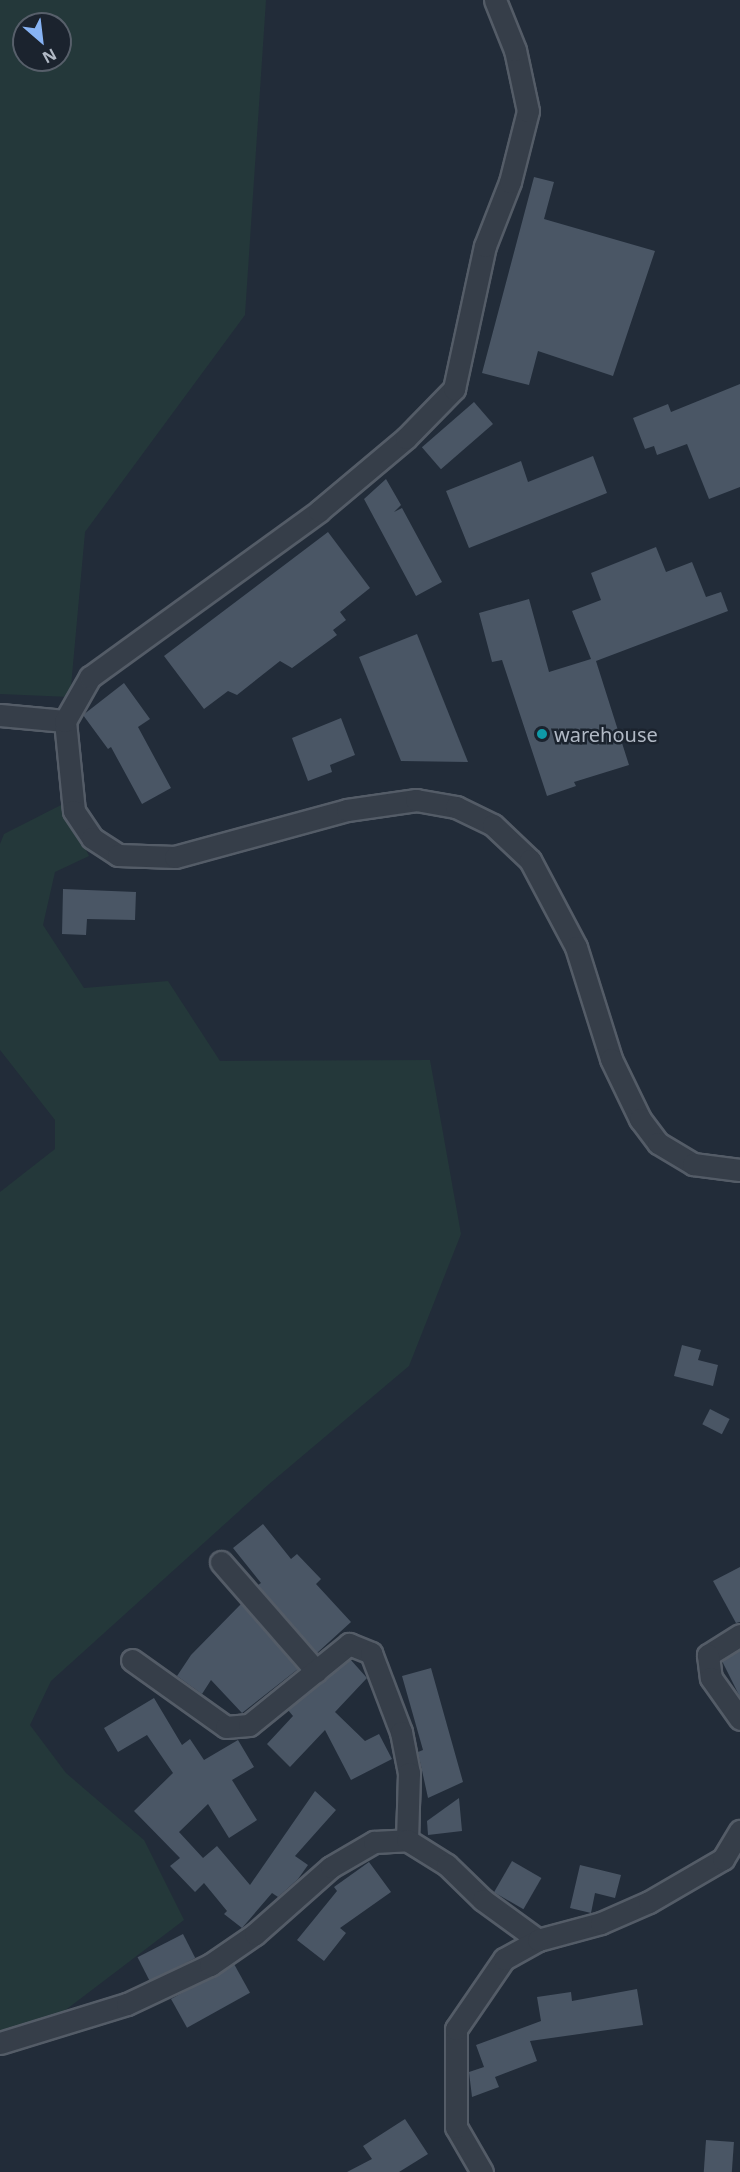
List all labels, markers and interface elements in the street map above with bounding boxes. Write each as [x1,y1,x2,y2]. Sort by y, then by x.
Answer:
north arrow [12,12,72,72]
text: N [39,43,60,69]
place label: warehouse [554,722,658,746]
marker: warehouse [535,727,549,741]

